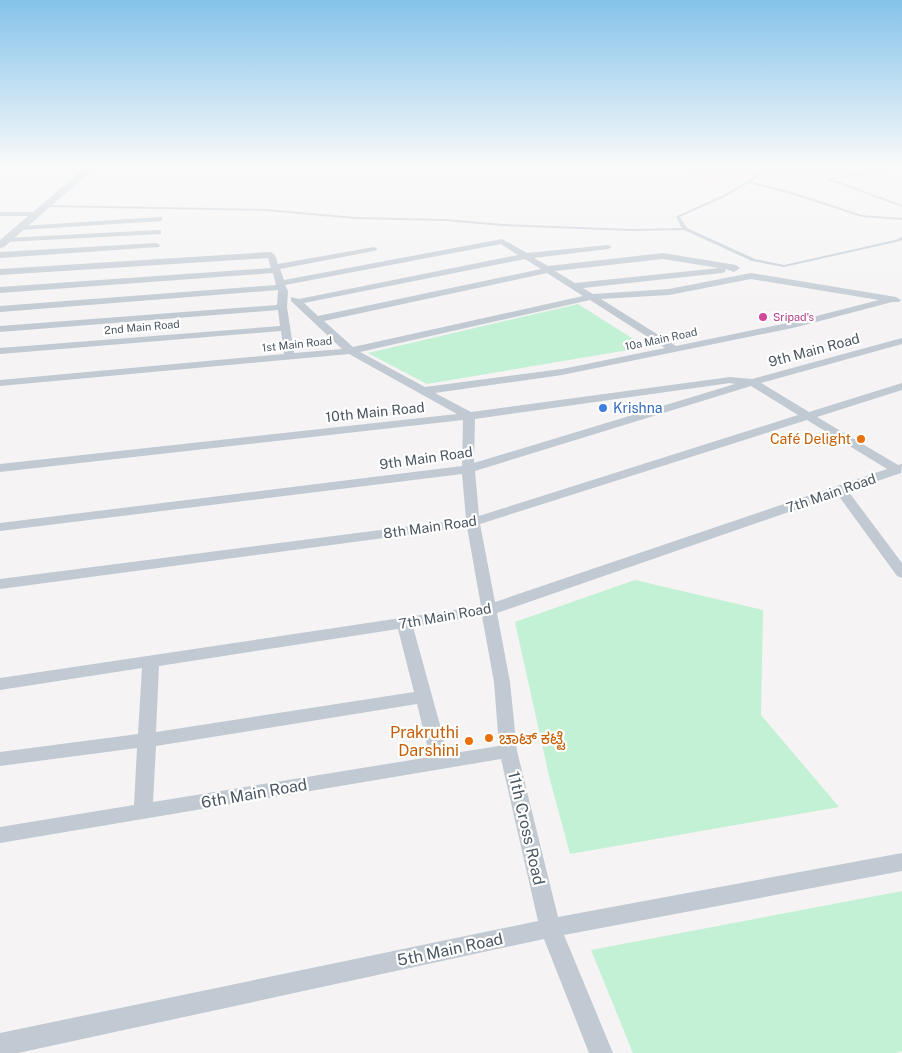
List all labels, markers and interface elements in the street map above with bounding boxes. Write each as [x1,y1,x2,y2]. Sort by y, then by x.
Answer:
marker: Sripad's [757,311,769,323]
place label: Sripad's [773,311,814,323]
street label: 2nd Main Road [104,318,180,336]
street label: 10a Main Road [624,325,698,353]
street label: 9th Main Road [767,330,861,370]
street label: 1st Main Road [261,334,333,354]
street label: 10th Main Road [325,399,425,425]
place label: Krishna [613,400,662,416]
marker: Krishna [597,402,609,414]
place label: Café Delight [770,431,851,447]
marker: Café Delight [855,433,867,445]
street label: 9th Main Road [378,444,474,472]
street label: 7th Main Road [784,470,878,516]
street label: 8th Main Road [382,513,478,541]
street label: 7th Main Road [398,600,492,632]
place label: Prakruthi Darshini [390,723,459,760]
place label: ಚಾಟ್ ಕಟ್ಟೆ [499,729,566,750]
marker: ಚಾಟ್ ಕಟ್ಟೆ [483,732,495,744]
marker: Prakruthi Darshini [463,735,475,747]
street label: 11th Cross Road [504,769,549,887]
street label: 6th Main Road [200,775,309,812]
street label: 5th Main Road [395,929,505,970]

